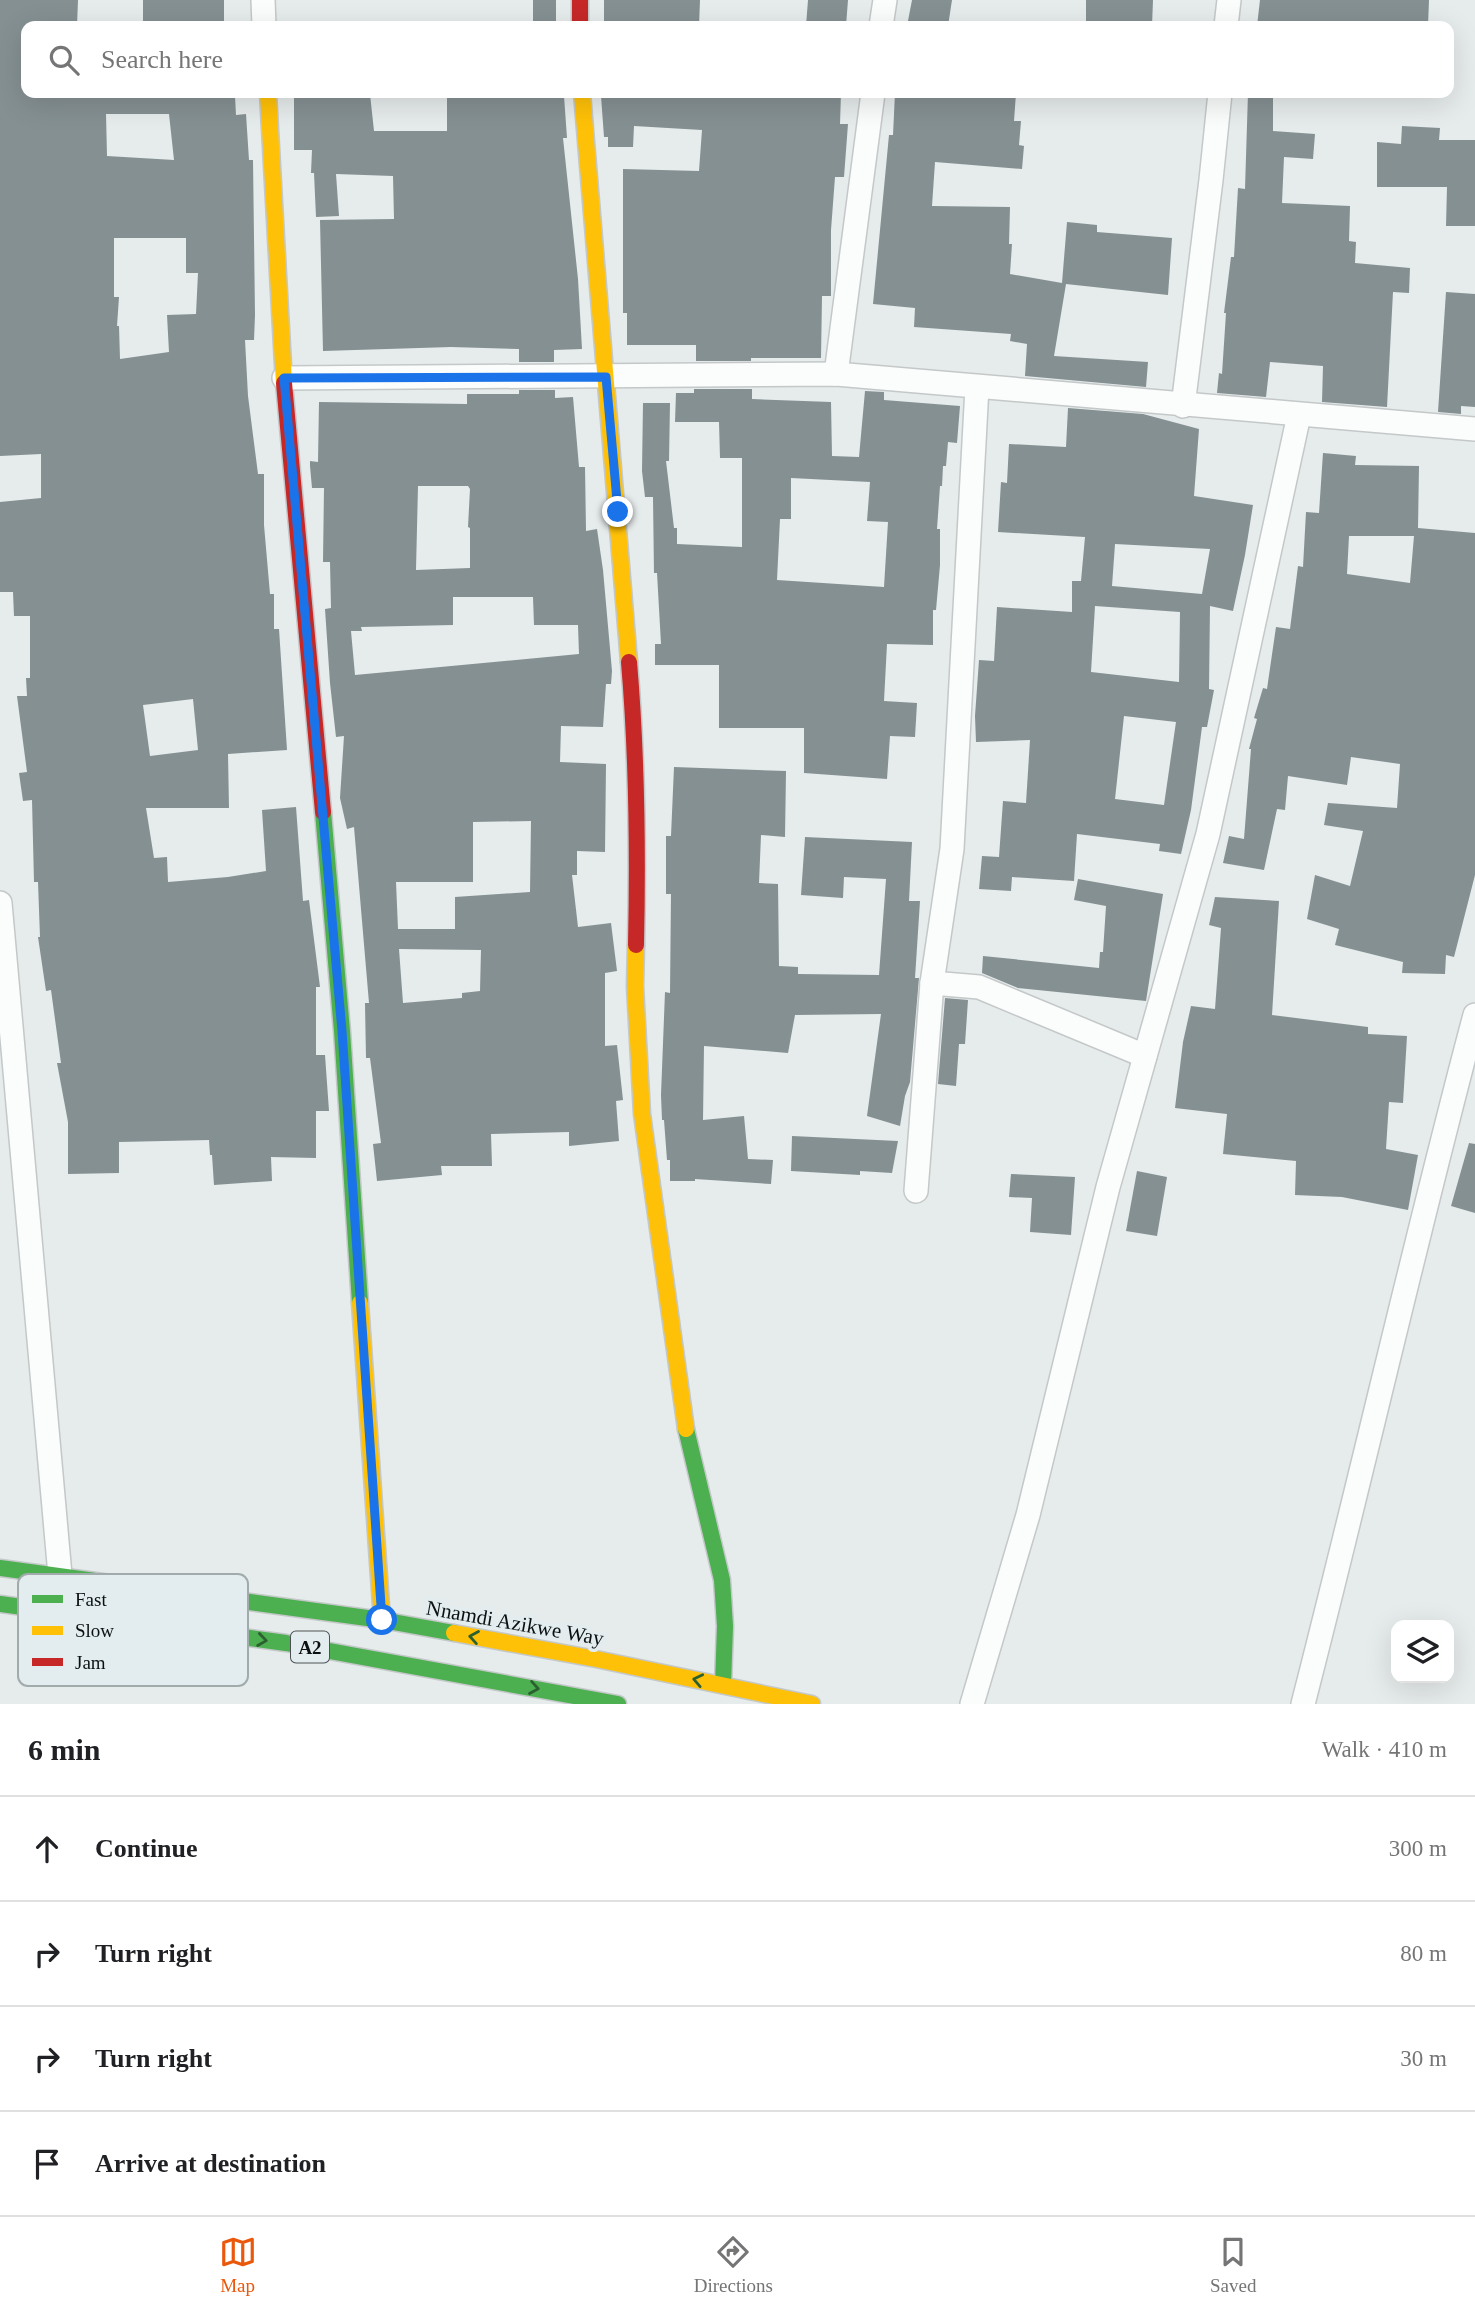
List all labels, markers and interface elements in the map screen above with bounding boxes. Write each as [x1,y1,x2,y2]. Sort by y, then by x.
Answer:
search box [21,21,1454,98]
icon: search [45,41,83,79]
text: Search here [101,45,223,74]
route end [602,496,633,527]
legend [18,1574,248,1686]
text: Fast [75,1589,107,1610]
street label: Nnamdi Azikwe Way [424,1596,606,1651]
route start [366,1604,397,1635]
text: Slow [75,1620,114,1641]
map controls [1391,1620,1454,1683]
button: layers [1391,1620,1454,1683]
one-way arrow [468,1630,480,1645]
one-way arrow [256,1632,268,1647]
road number: A2 [291,1632,329,1662]
text: Jam [75,1652,106,1673]
one-way arrow [692,1673,704,1688]
one-way arrow [528,1680,540,1695]
text: 6 min [28,1733,101,1766]
text: Walk · 410 m [1322,1737,1447,1762]
icon: ahead [28,1830,66,1868]
text: Continue [95,1834,198,1863]
text: 300 m [1389,1836,1447,1861]
icon: right [28,1935,66,1973]
text: Turn right [95,1939,212,1968]
text: 80 m [1400,1941,1447,1966]
icon: right [28,2040,66,2078]
text: Turn right [95,2044,212,2073]
text: 30 m [1400,2046,1447,2071]
icon: arrive [28,2145,66,2183]
text: Arrive at destination [95,2149,326,2178]
tab: Map [219,2233,257,2297]
tab: Directions [694,2233,773,2297]
tab: Saved [1210,2233,1256,2297]

